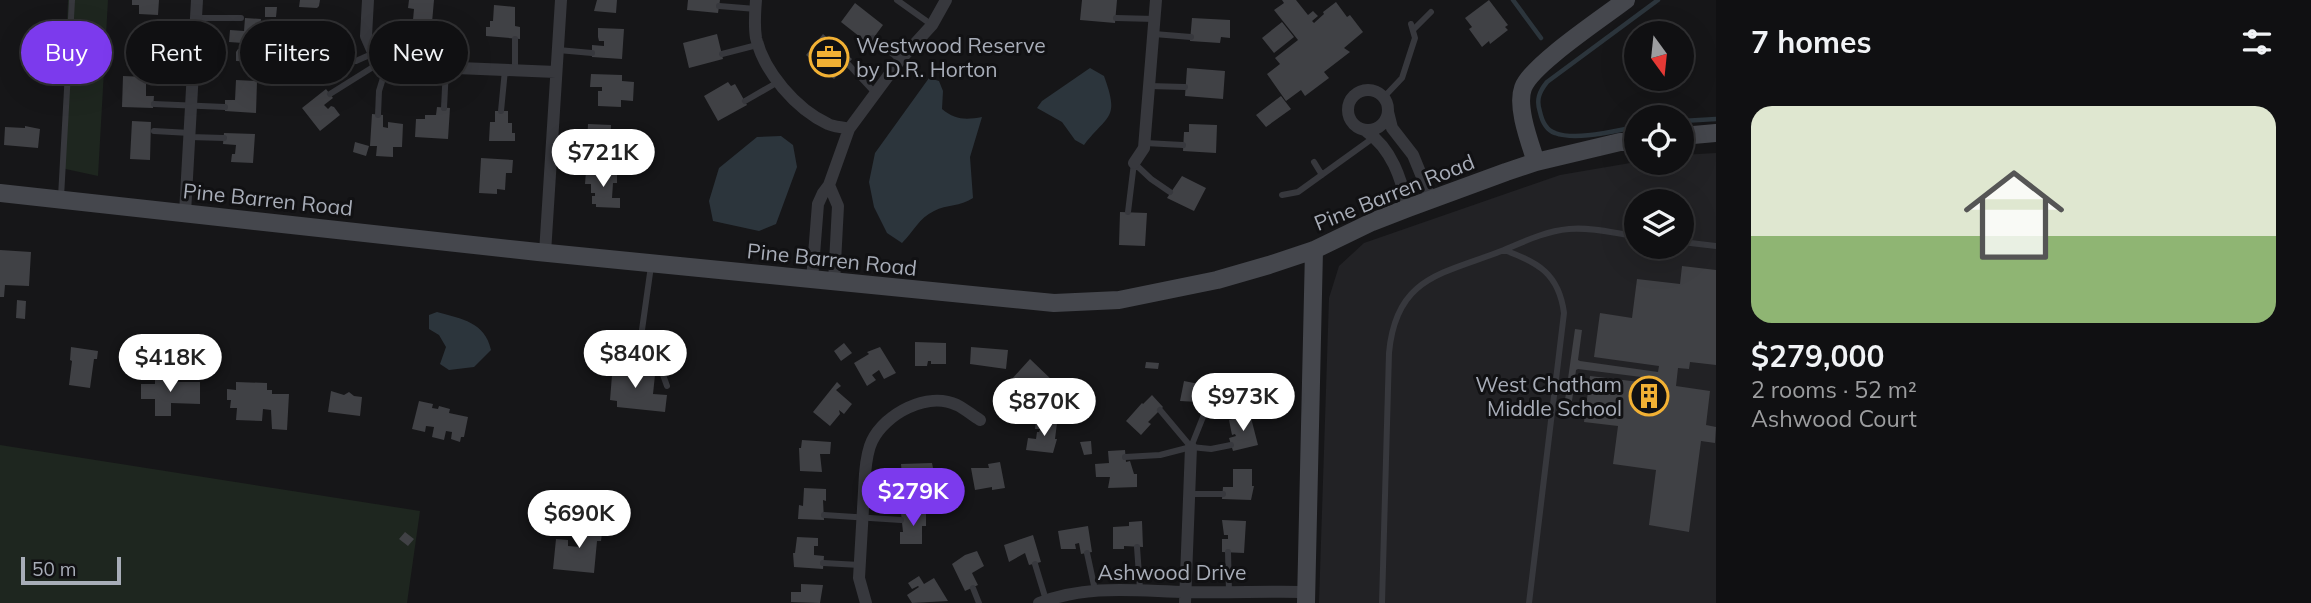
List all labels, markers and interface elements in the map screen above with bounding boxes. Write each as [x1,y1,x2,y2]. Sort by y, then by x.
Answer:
chip: Buy [21,21,112,84]
chip: Rent [126,21,226,84]
chip: Filters [240,21,355,84]
chip: New [369,21,468,84]
north arrow [1624,21,1694,91]
map controls [1624,21,1694,259]
text: 7 homes [1751,23,1872,61]
icon: filters [2238,23,2276,61]
place label: Westwood Reserve by D.R. Horton [856,32,1046,82]
office icon: Westwood Reserve by D.R. Horton [808,36,850,78]
button: locate [1624,105,1694,175]
pin: $721K [554,130,652,189]
text: $721K [568,137,638,166]
street label: Pine Barren Road [1310,148,1478,236]
icon: home [1951,152,2077,278]
street label: Pine Barren Road [182,177,354,221]
button: layers [1624,189,1694,259]
street label: Pine Barren Road [746,237,918,281]
pin: $840K [586,330,684,390]
pin: $418K [121,334,219,394]
text: $279,000 [1751,337,1884,375]
text: $840K [600,338,670,367]
text: $418K [135,342,205,371]
place label: West Chatham Middle School [1475,371,1622,421]
pin: $973K [1194,374,1292,433]
building icon: West Chatham Middle School [1628,375,1670,417]
text: 2 rooms · 52 m² [1751,375,1917,404]
pin: $870K [995,378,1093,438]
text: $973K [1208,381,1278,410]
text: $870K [1009,386,1079,415]
text: Ashwood Court [1751,404,1917,433]
pin: $279K [864,468,962,528]
text: $279K [878,476,948,505]
pin: $690K [530,490,628,550]
text: $690K [544,498,614,527]
scale bar [21,554,121,586]
text: 50 m [32,557,76,581]
street label: Ashwood Drive [1098,559,1246,585]

